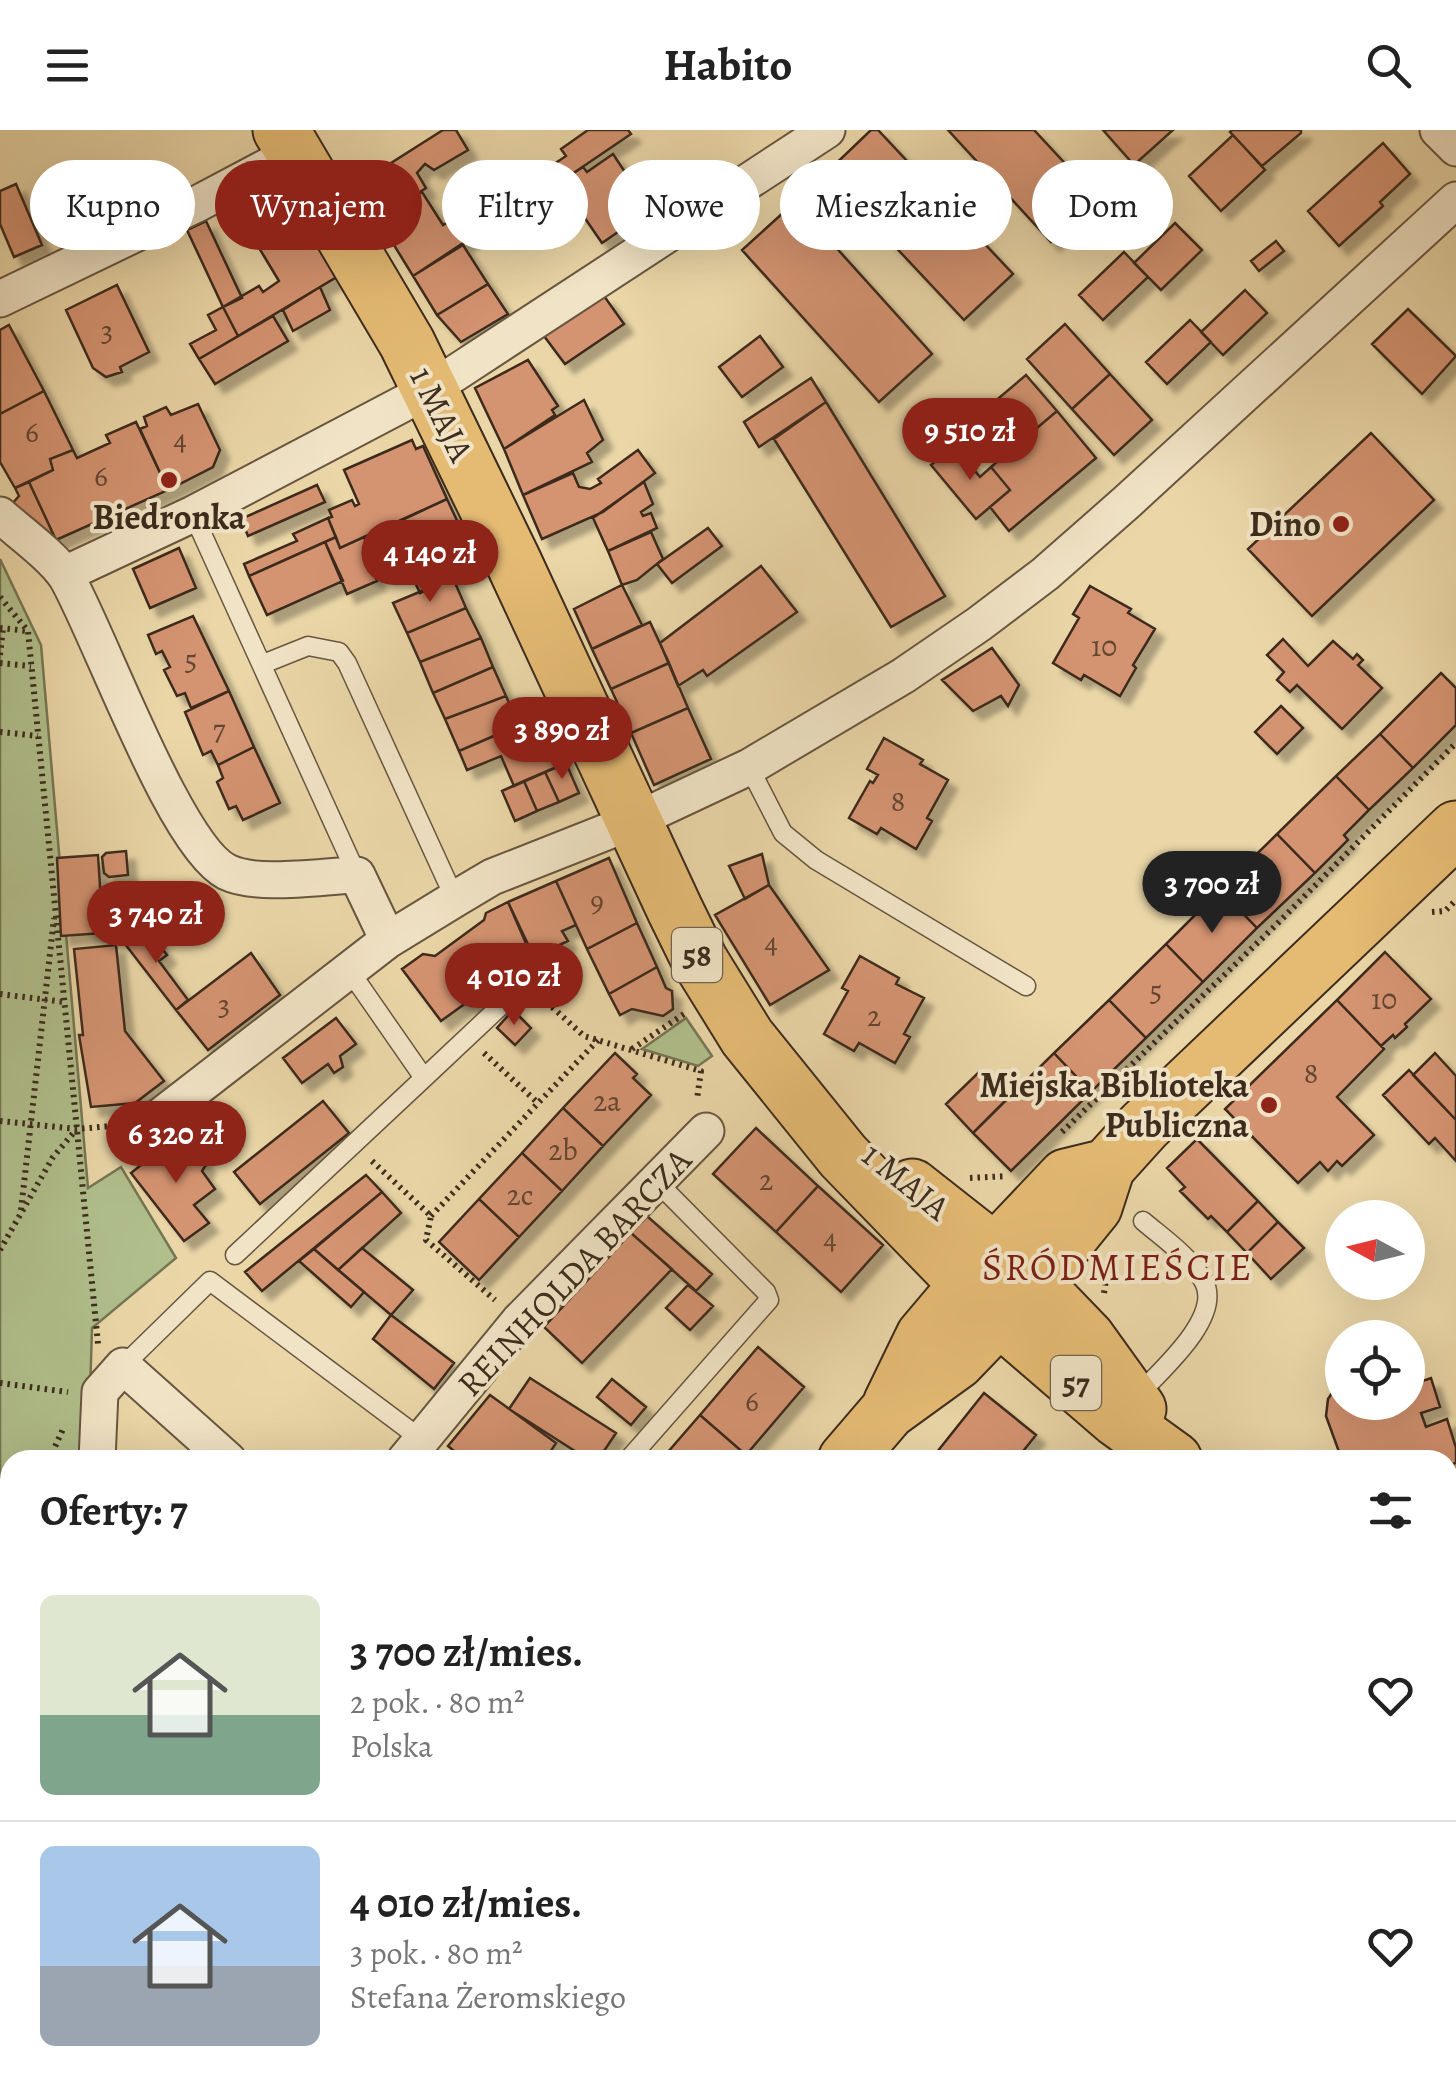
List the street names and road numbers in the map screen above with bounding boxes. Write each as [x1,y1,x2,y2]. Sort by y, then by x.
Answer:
street label: 1 MAJA [398,358,486,470]
road number: 58 [672,928,722,982]
street label: 1 MAJA [852,1131,960,1232]
street label: REINHOLDA BARCZA [446,1137,702,1407]
road number: 57 [1051,1356,1101,1410]

